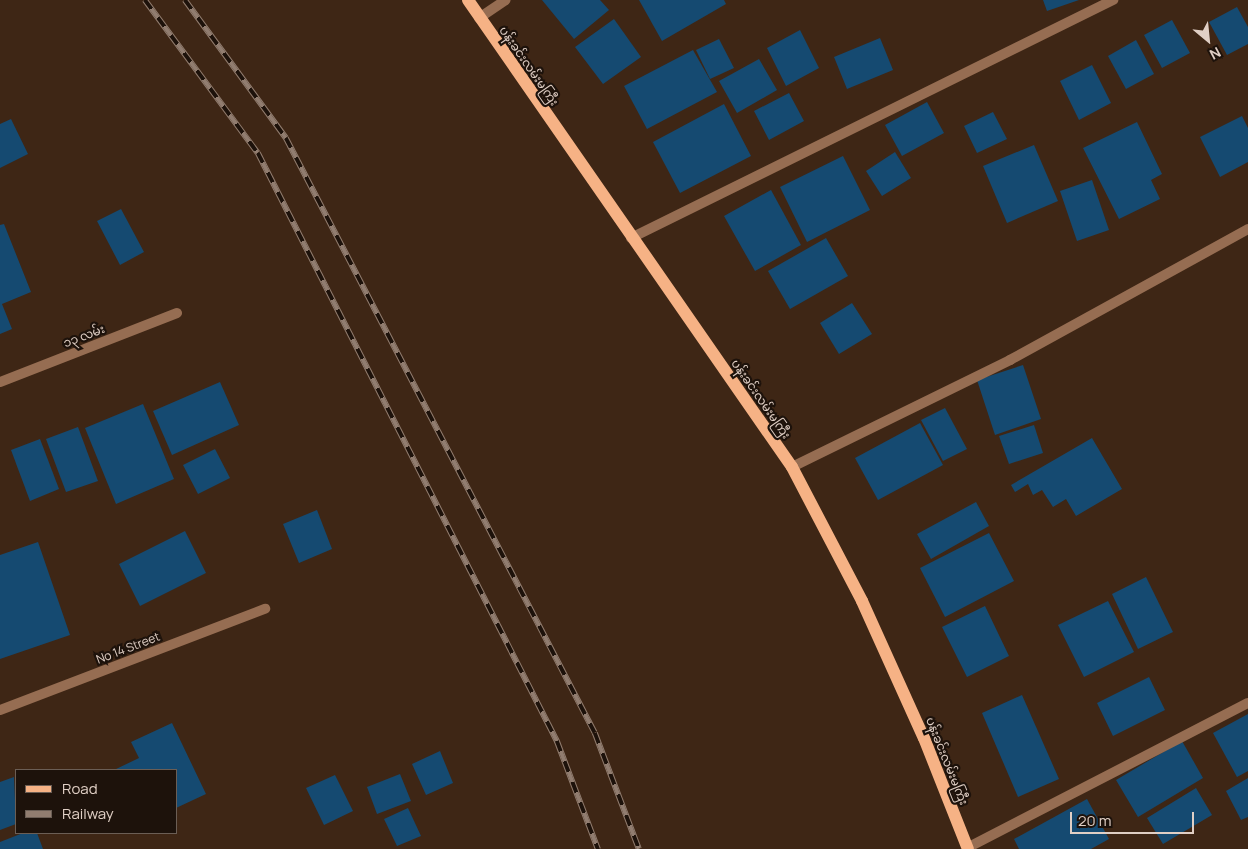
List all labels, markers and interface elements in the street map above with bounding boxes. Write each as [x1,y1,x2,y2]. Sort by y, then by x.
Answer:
north arrow [1183,15,1233,65]
street label: ပန်းခင်းလမ်းမကြီး [496,24,562,108]
text: N [1206,43,1224,64]
street label: ၁၃ လမ်း [61,322,107,350]
street label: ပန်းခင်းလမ်းမကြီး [728,357,794,441]
street label: No 14 Street [94,629,162,667]
street label: ပန်းခင်းလမ်းမကြီး [923,715,971,807]
legend [15,769,178,834]
text: Road [62,778,98,799]
scale bar [1073,802,1197,834]
text: Railway [62,803,114,824]
text: 20 m [1078,810,1111,831]

